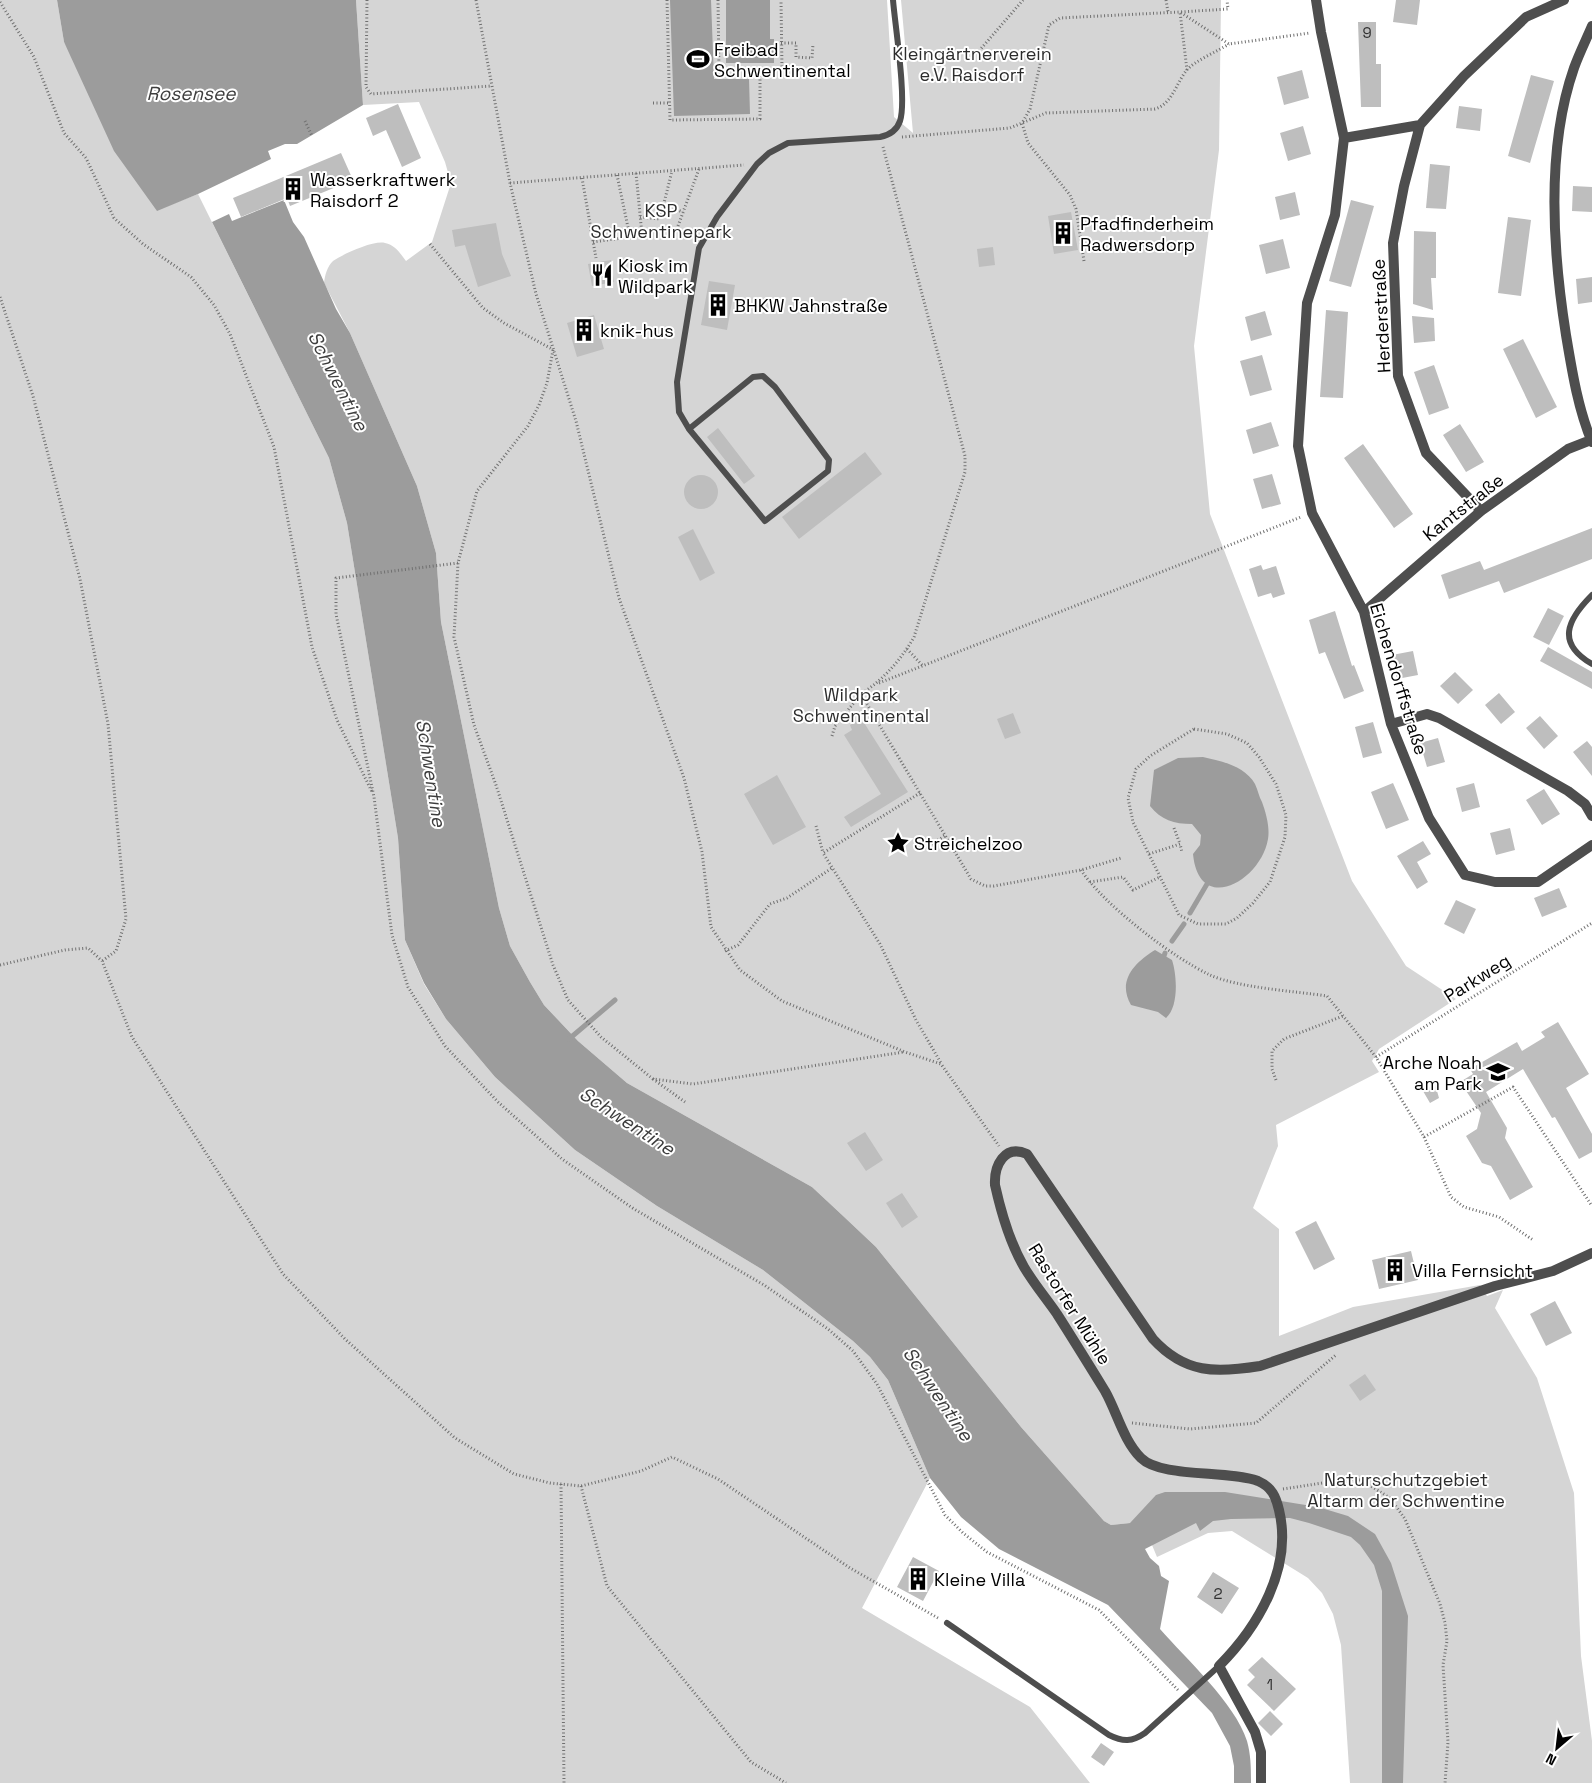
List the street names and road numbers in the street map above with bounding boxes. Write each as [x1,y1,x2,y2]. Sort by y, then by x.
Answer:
street label: Herderstraße [1367,258,1395,374]
street label: Kantstraße [1418,468,1508,546]
street label: Eichendorffstraße [1365,600,1433,758]
street label: Parkweg [1440,949,1514,1007]
street label: Rastorfer Mühle [1023,1239,1117,1369]

